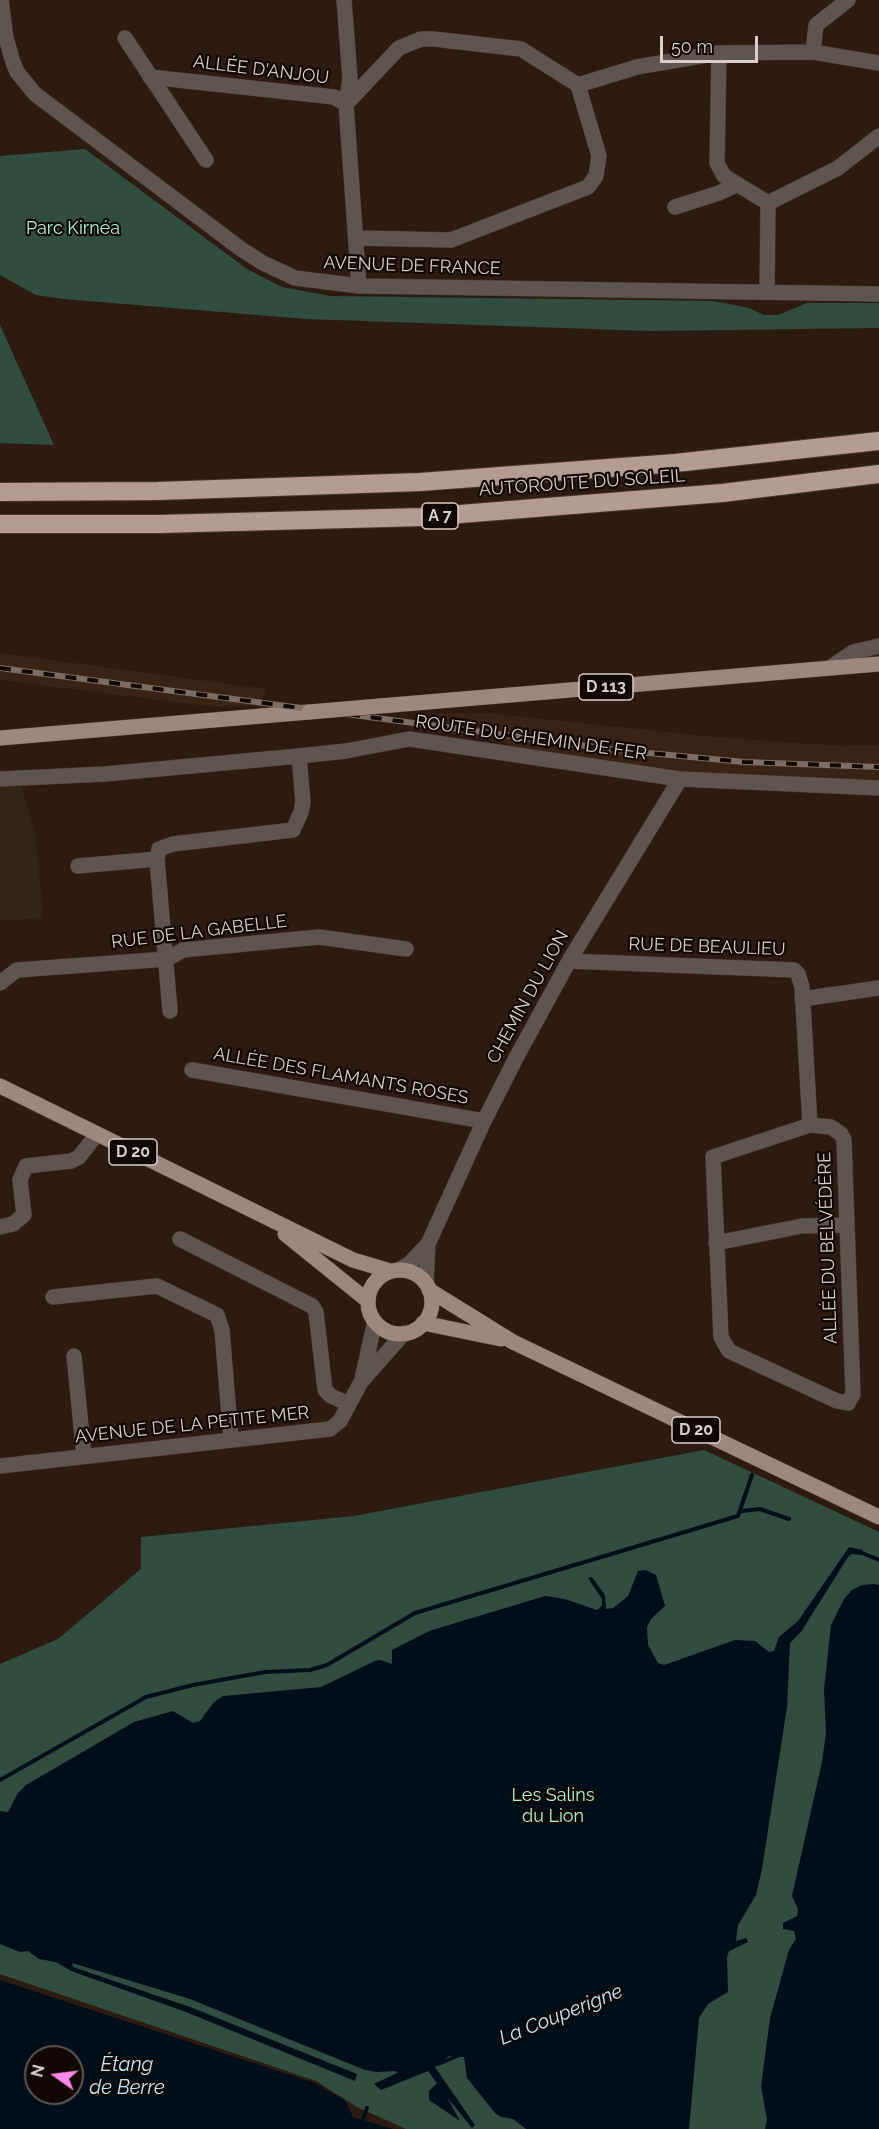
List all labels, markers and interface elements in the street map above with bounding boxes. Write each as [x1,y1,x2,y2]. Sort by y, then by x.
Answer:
scale bar [663,24,760,62]
text: 50 m [671,36,713,57]
street label: ALLÉE D'ANJOU [192,51,330,89]
park label: Parc Kirnéa [26,218,120,240]
street label: AVENUE DE FRANCE [323,252,501,280]
street label: AUTOROUTE DU SOLEIL [478,465,686,501]
road number: A 7 [422,503,458,529]
road number: D 113 [579,674,633,700]
street label: ROUTE DU CHEMIN DE FER [414,711,648,765]
street label: RUE DE LA GABELLE [110,911,288,953]
street label: CHEMIN DU LION [482,927,574,1067]
street label: RUE DE BEAULIEU [628,933,786,961]
street label: ALLÉE DES FLAMANTS ROSES [212,1043,470,1109]
road number: D 20 [109,1139,157,1165]
street label: ALLÉE DU BELVÉDÈRE [814,1152,842,1344]
street label: AVENUE DE LA PETITE MER [74,1402,310,1448]
road number: D 20 [672,1417,720,1443]
park label: Les Salins du Lion [512,1785,594,1828]
water label: La Couperigne [496,1979,626,2051]
north arrow [24,2045,84,2105]
water label: Étang de Berre [89,2053,165,2100]
text: N [27,2063,49,2079]

